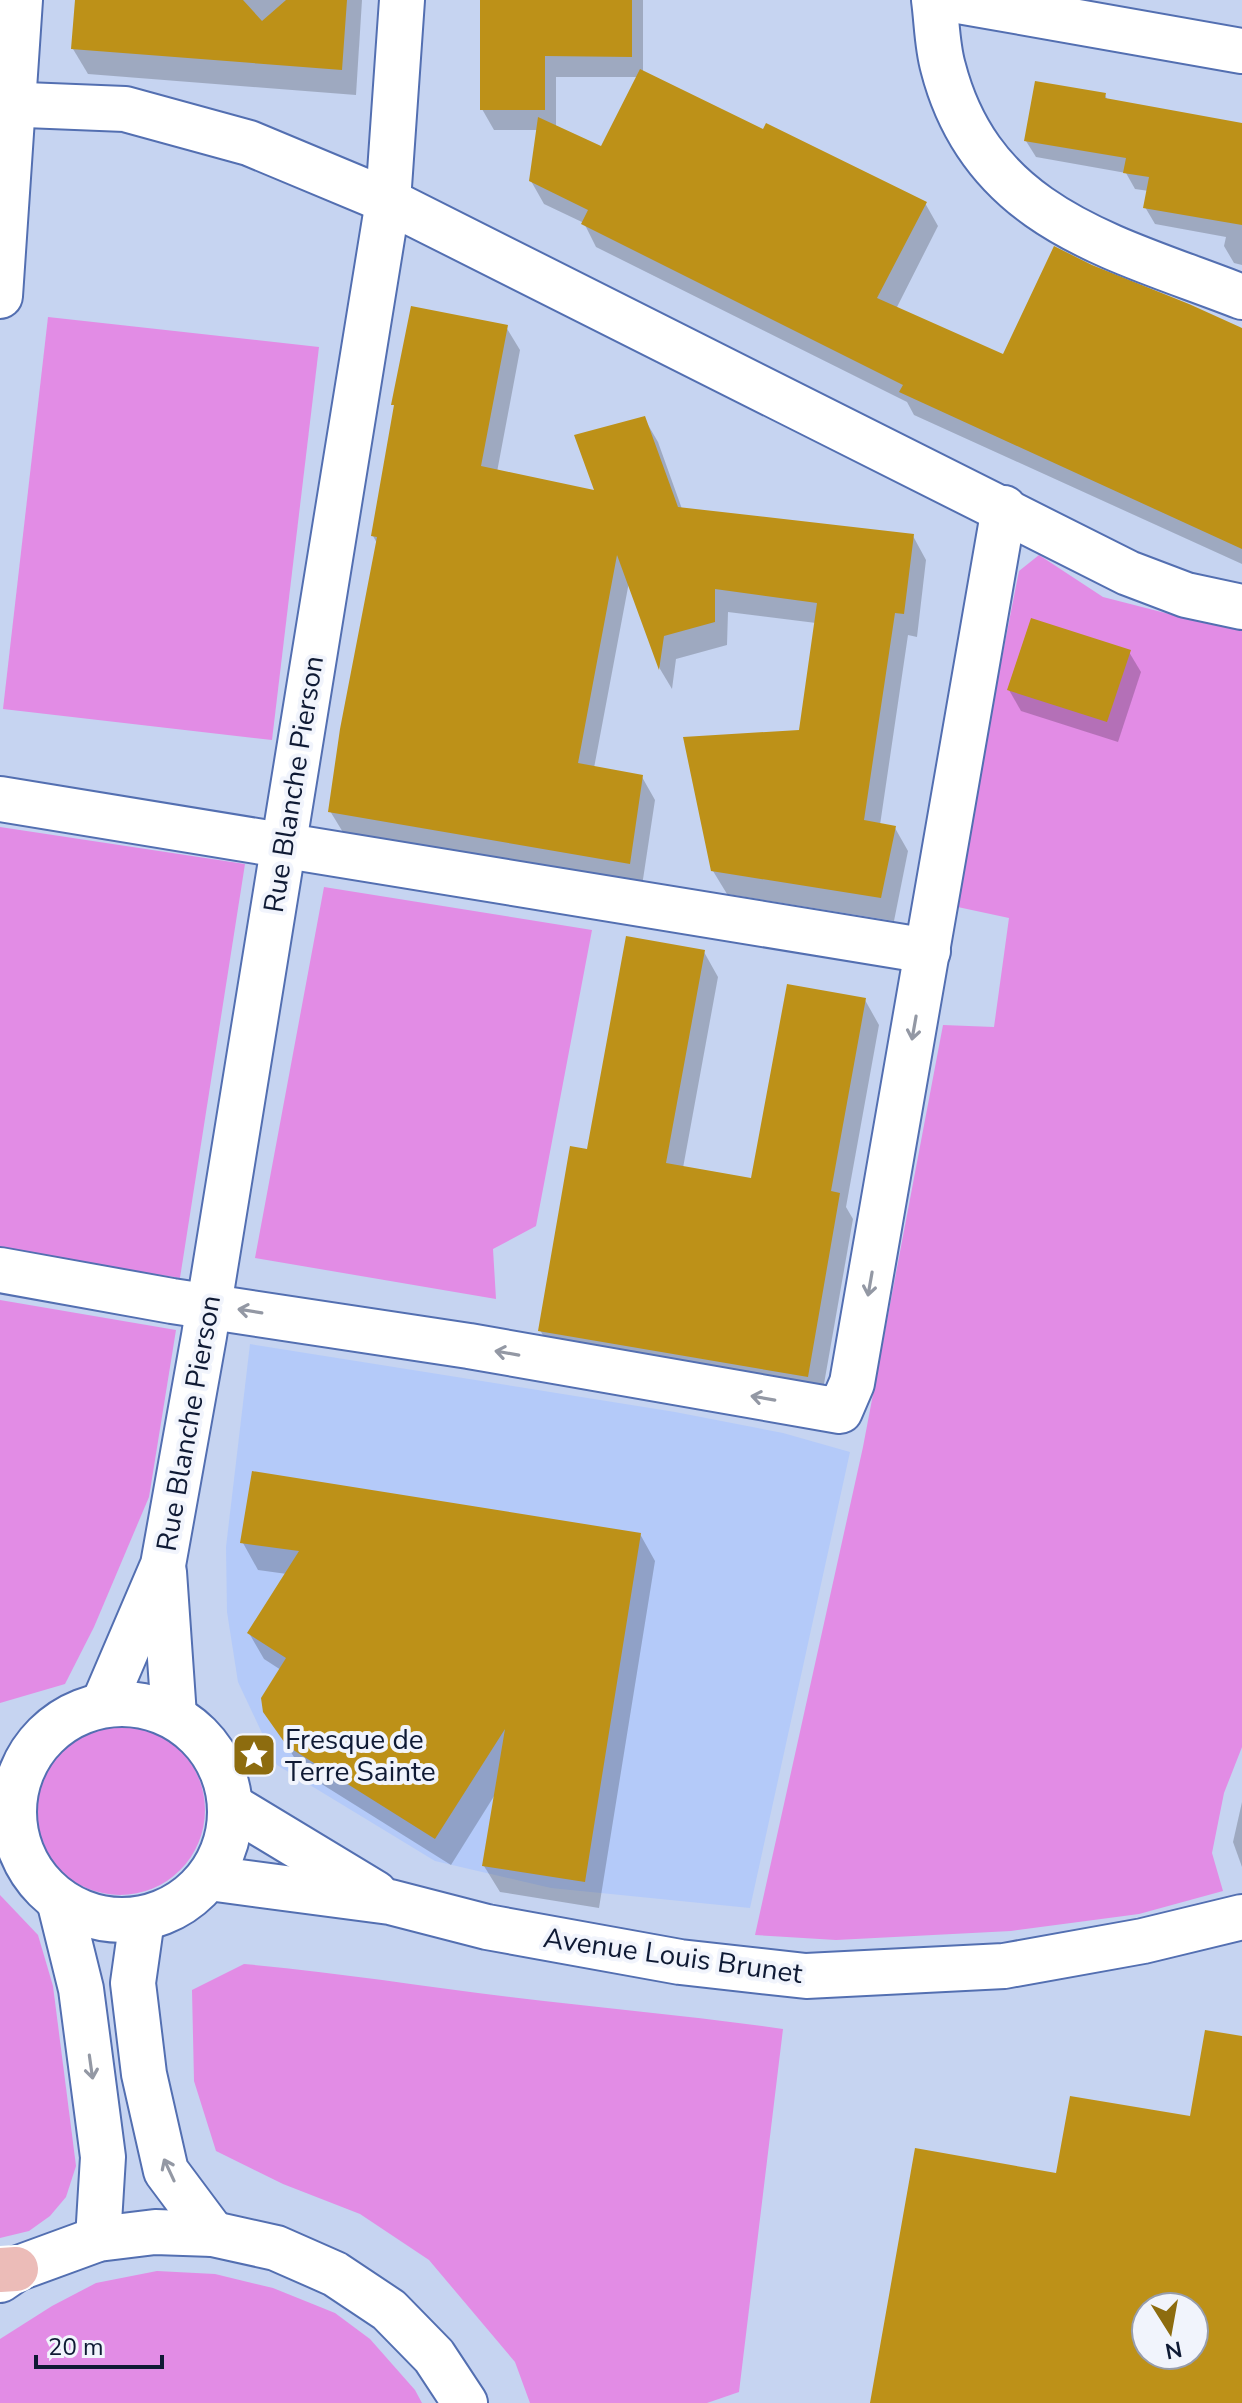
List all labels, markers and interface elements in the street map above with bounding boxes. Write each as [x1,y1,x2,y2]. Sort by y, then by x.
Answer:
street label: Rue Blanche Pierson [255,653,333,915]
one-way arrow [906,1015,921,1040]
one-way arrow [861,1271,876,1297]
street label: Rue Blanche Pierson [148,1292,230,1554]
one-way arrow [238,1303,263,1318]
one-way arrow [495,1344,520,1359]
one-way arrow [751,1390,776,1405]
place label: Fresque de Terre Sainte [285,1721,436,1791]
place icon: Fresque de Terre Sainte [230,1731,278,1779]
street label: Avenue Louis Brunet [541,1919,805,1993]
one-way arrow [84,2054,99,2079]
one-way arrow [161,2159,176,2183]
north arrow [1130,2291,1210,2371]
scale bar [36,2319,162,2369]
text: 20 m [48,2331,104,2363]
text: N [1163,2333,1185,2366]

